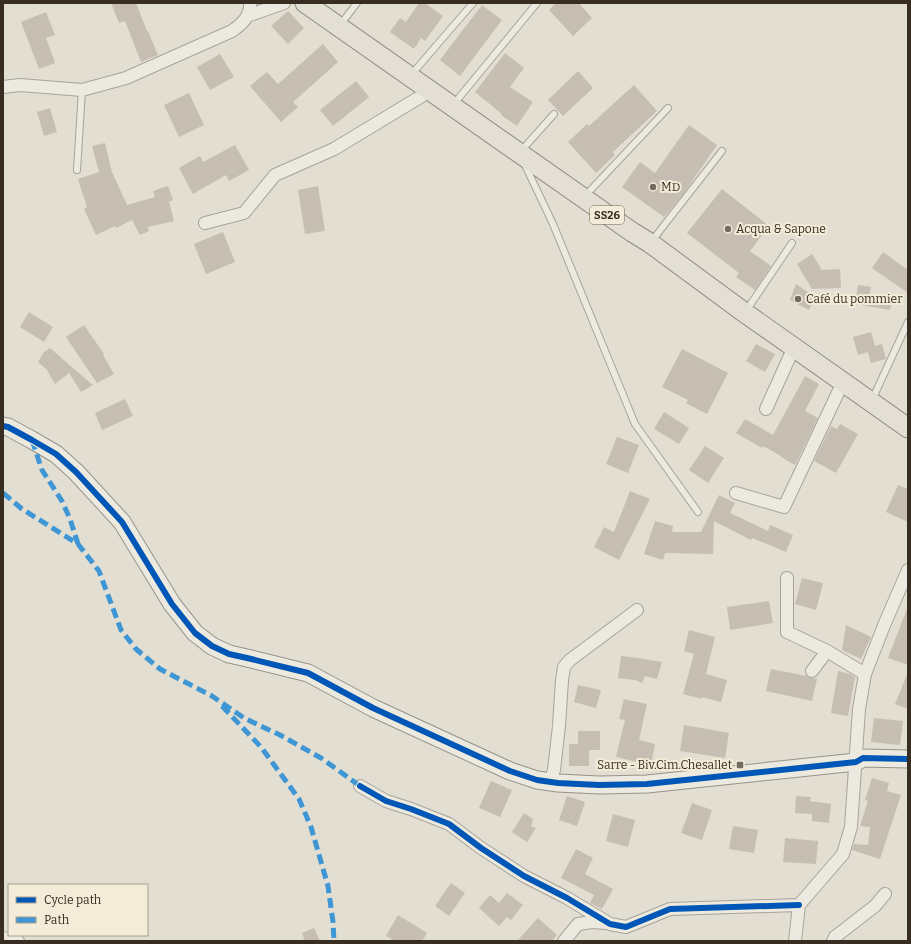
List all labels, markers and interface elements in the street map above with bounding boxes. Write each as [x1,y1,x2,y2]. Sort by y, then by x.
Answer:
place label: MD [661,180,680,194]
marker: MD [648,182,658,192]
road number: SS26 [590,206,624,224]
place label: Acqua & Sapone [736,222,826,236]
marker: Acqua & Sapone [723,224,733,234]
place label: Café du pommier [806,292,903,306]
marker: Café du pommier [793,294,803,304]
place label: Sarre - Biv.Cim.Chesallet [597,758,733,772]
marker: Sarre - Biv.Cim.Chesallet [735,760,745,770]
legend [8,884,148,936]
text: Cycle path [44,893,102,907]
text: Path [44,913,70,927]

